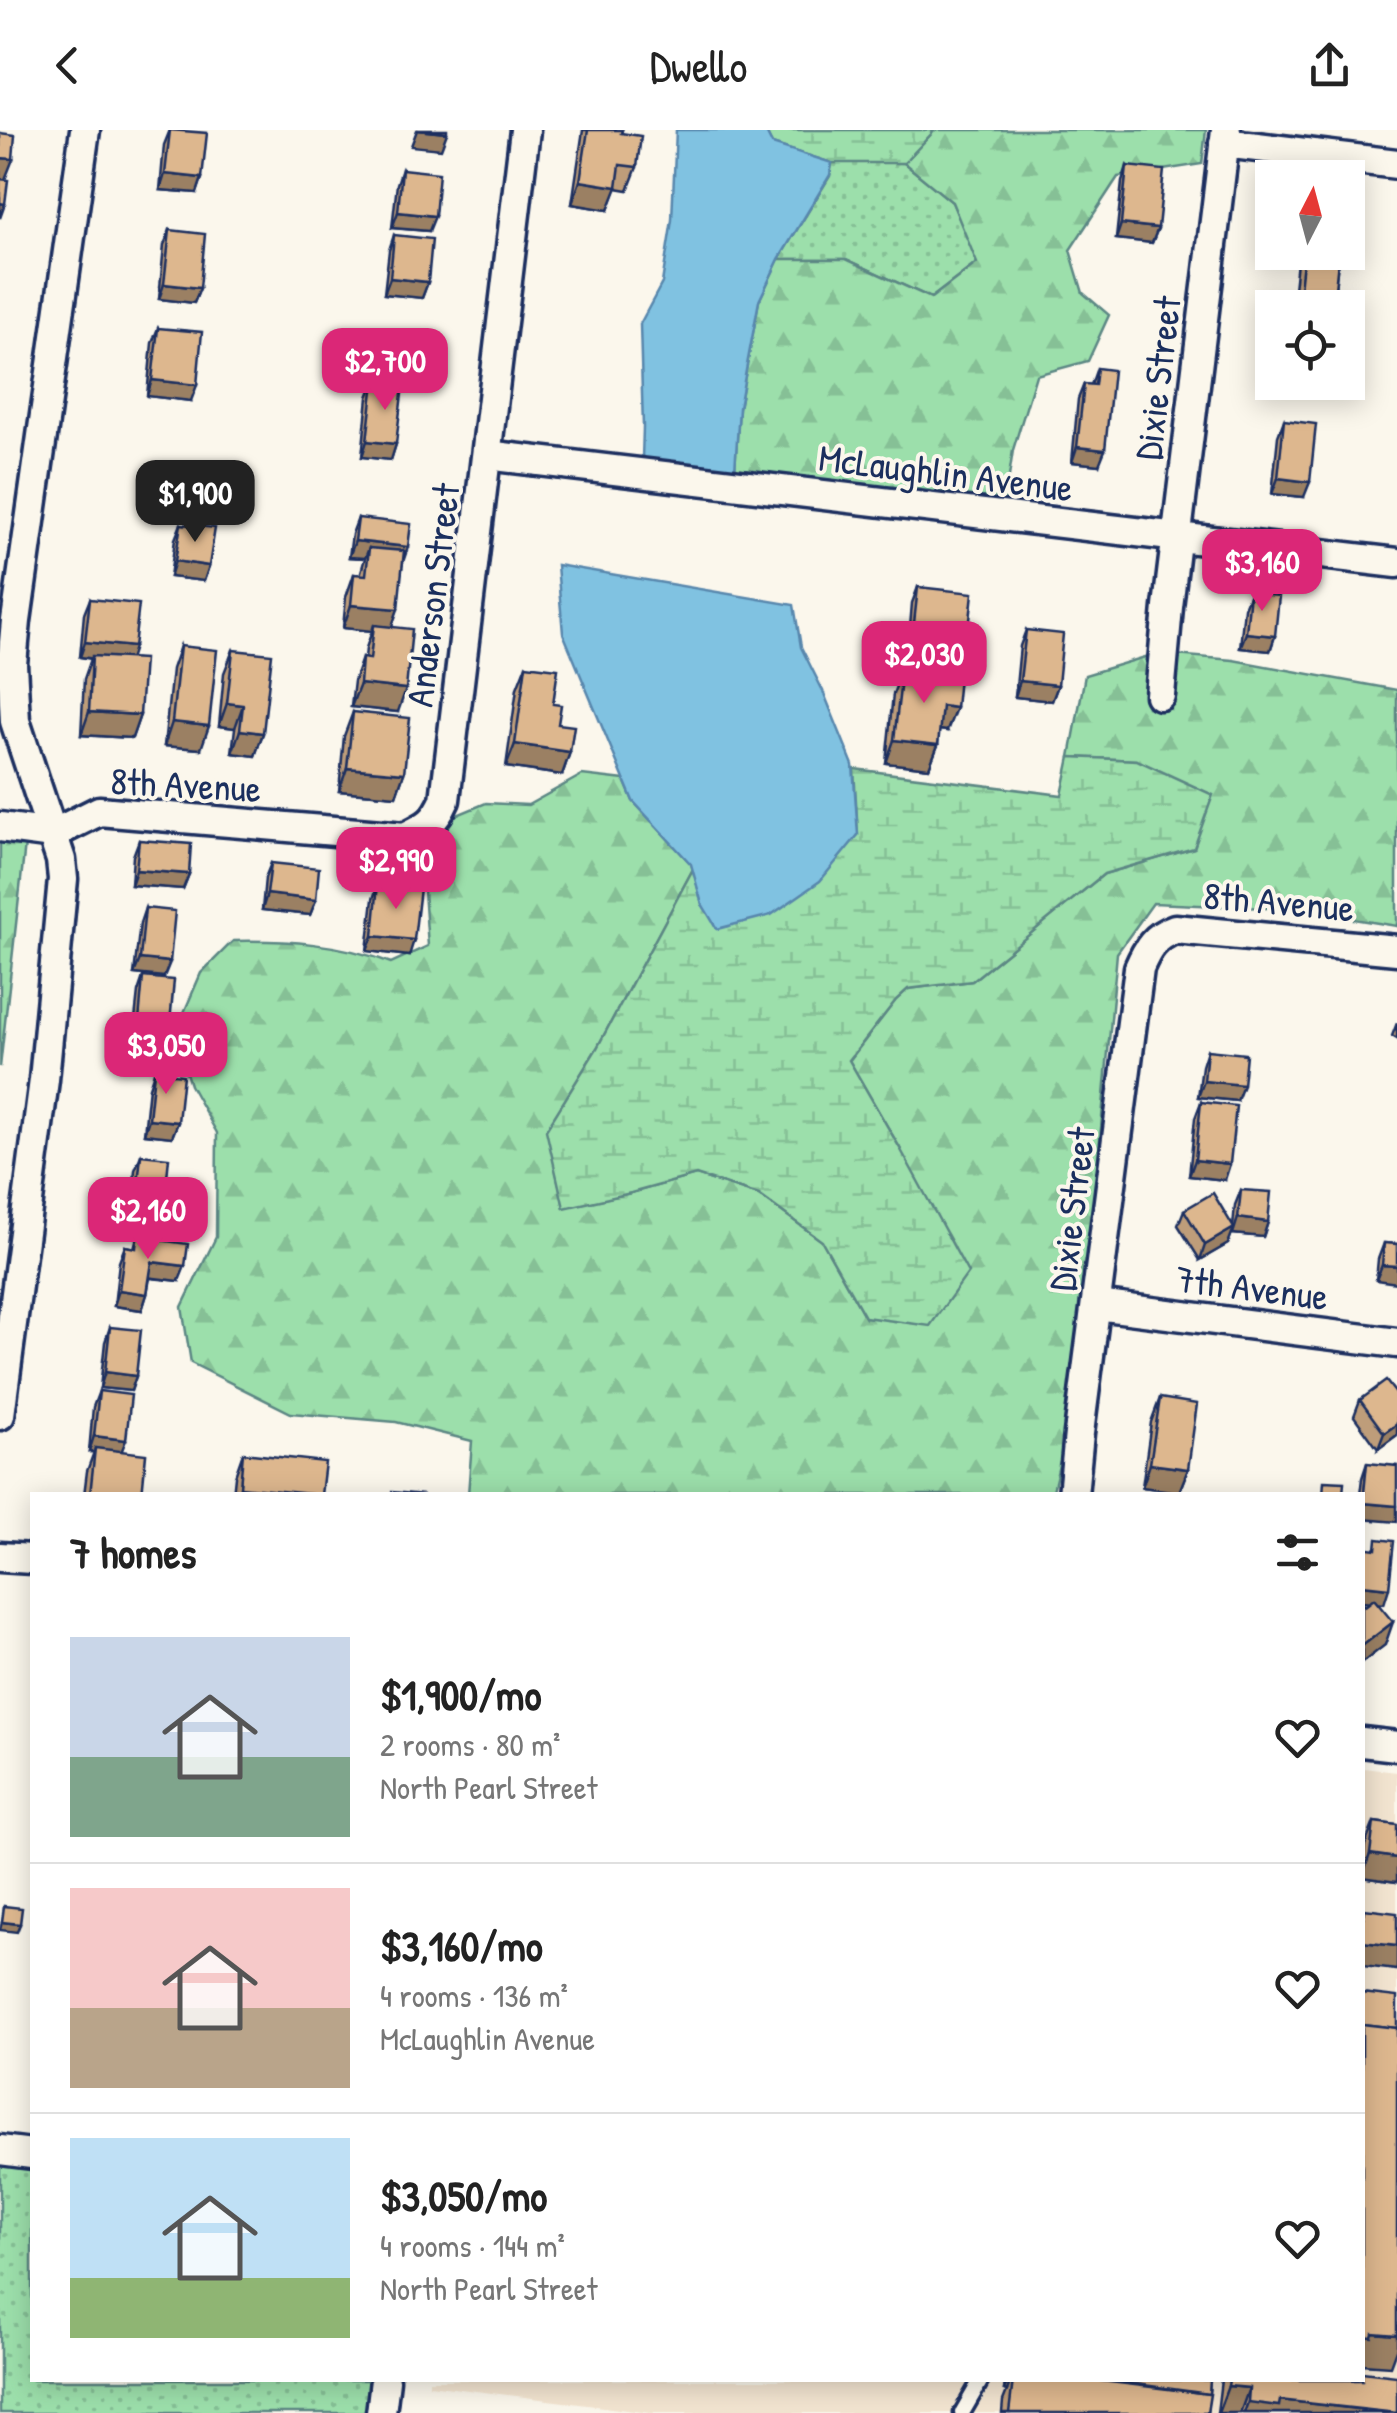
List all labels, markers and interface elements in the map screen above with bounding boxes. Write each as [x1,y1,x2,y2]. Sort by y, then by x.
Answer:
text: Dwello [650,35,747,96]
icon: back [40,38,95,93]
icon: share [1302,38,1357,93]
north arrow [1255,160,1365,270]
map controls [1255,160,1365,400]
button: locate [1255,290,1365,400]
street label: Dixie Street [1121,292,1193,463]
pin: $2,700 [304,328,466,413]
text: $2,700 [344,339,426,382]
street label: McLaughlin Avenue [816,431,1076,513]
pin: $1,900 [114,460,276,545]
text: $1,900 [158,471,232,514]
street label: Anderson Street [393,479,472,710]
pin: $3,160 [1181,529,1343,614]
text: $3,160 [1224,540,1300,583]
pin: $2,030 [843,621,1005,706]
text: $2,030 [884,632,964,675]
street label: 8th Avenue [109,754,263,814]
pin: $2,990 [315,827,477,912]
text: $2,990 [358,838,434,881]
street label: 8th Avenue [1202,869,1356,933]
pin: $3,050 [85,1012,247,1097]
text: $3,050 [126,1023,206,1066]
street label: Dixie Street [1035,1123,1107,1294]
pin: $2,160 [67,1177,229,1262]
text: $2,160 [110,1188,186,1231]
street label: 7th Avenue [1173,1252,1331,1322]
text: 7 homes [70,1524,196,1581]
icon: filters [1270,1525,1325,1580]
text: $1,900/mo [380,1666,541,1723]
icon: home [150,1677,270,1797]
icon: heart [1270,1710,1325,1765]
text: 2 rooms · 80 m² [380,1723,560,1766]
text: North Pearl Street [380,1766,597,1809]
text: $3,160/mo [380,1917,543,1974]
icon: home [150,1928,270,2048]
icon: heart [1270,1961,1325,2016]
text: 4 rooms · 136 m² [380,1974,568,2017]
text: McLaughlin Avenue [380,2017,595,2060]
text: $3,050/mo [380,2167,547,2224]
icon: home [150,2178,270,2298]
icon: heart [1270,2211,1325,2266]
text: 4 rooms · 144 m² [380,2224,565,2267]
text: North Pearl Street [380,2267,597,2310]

